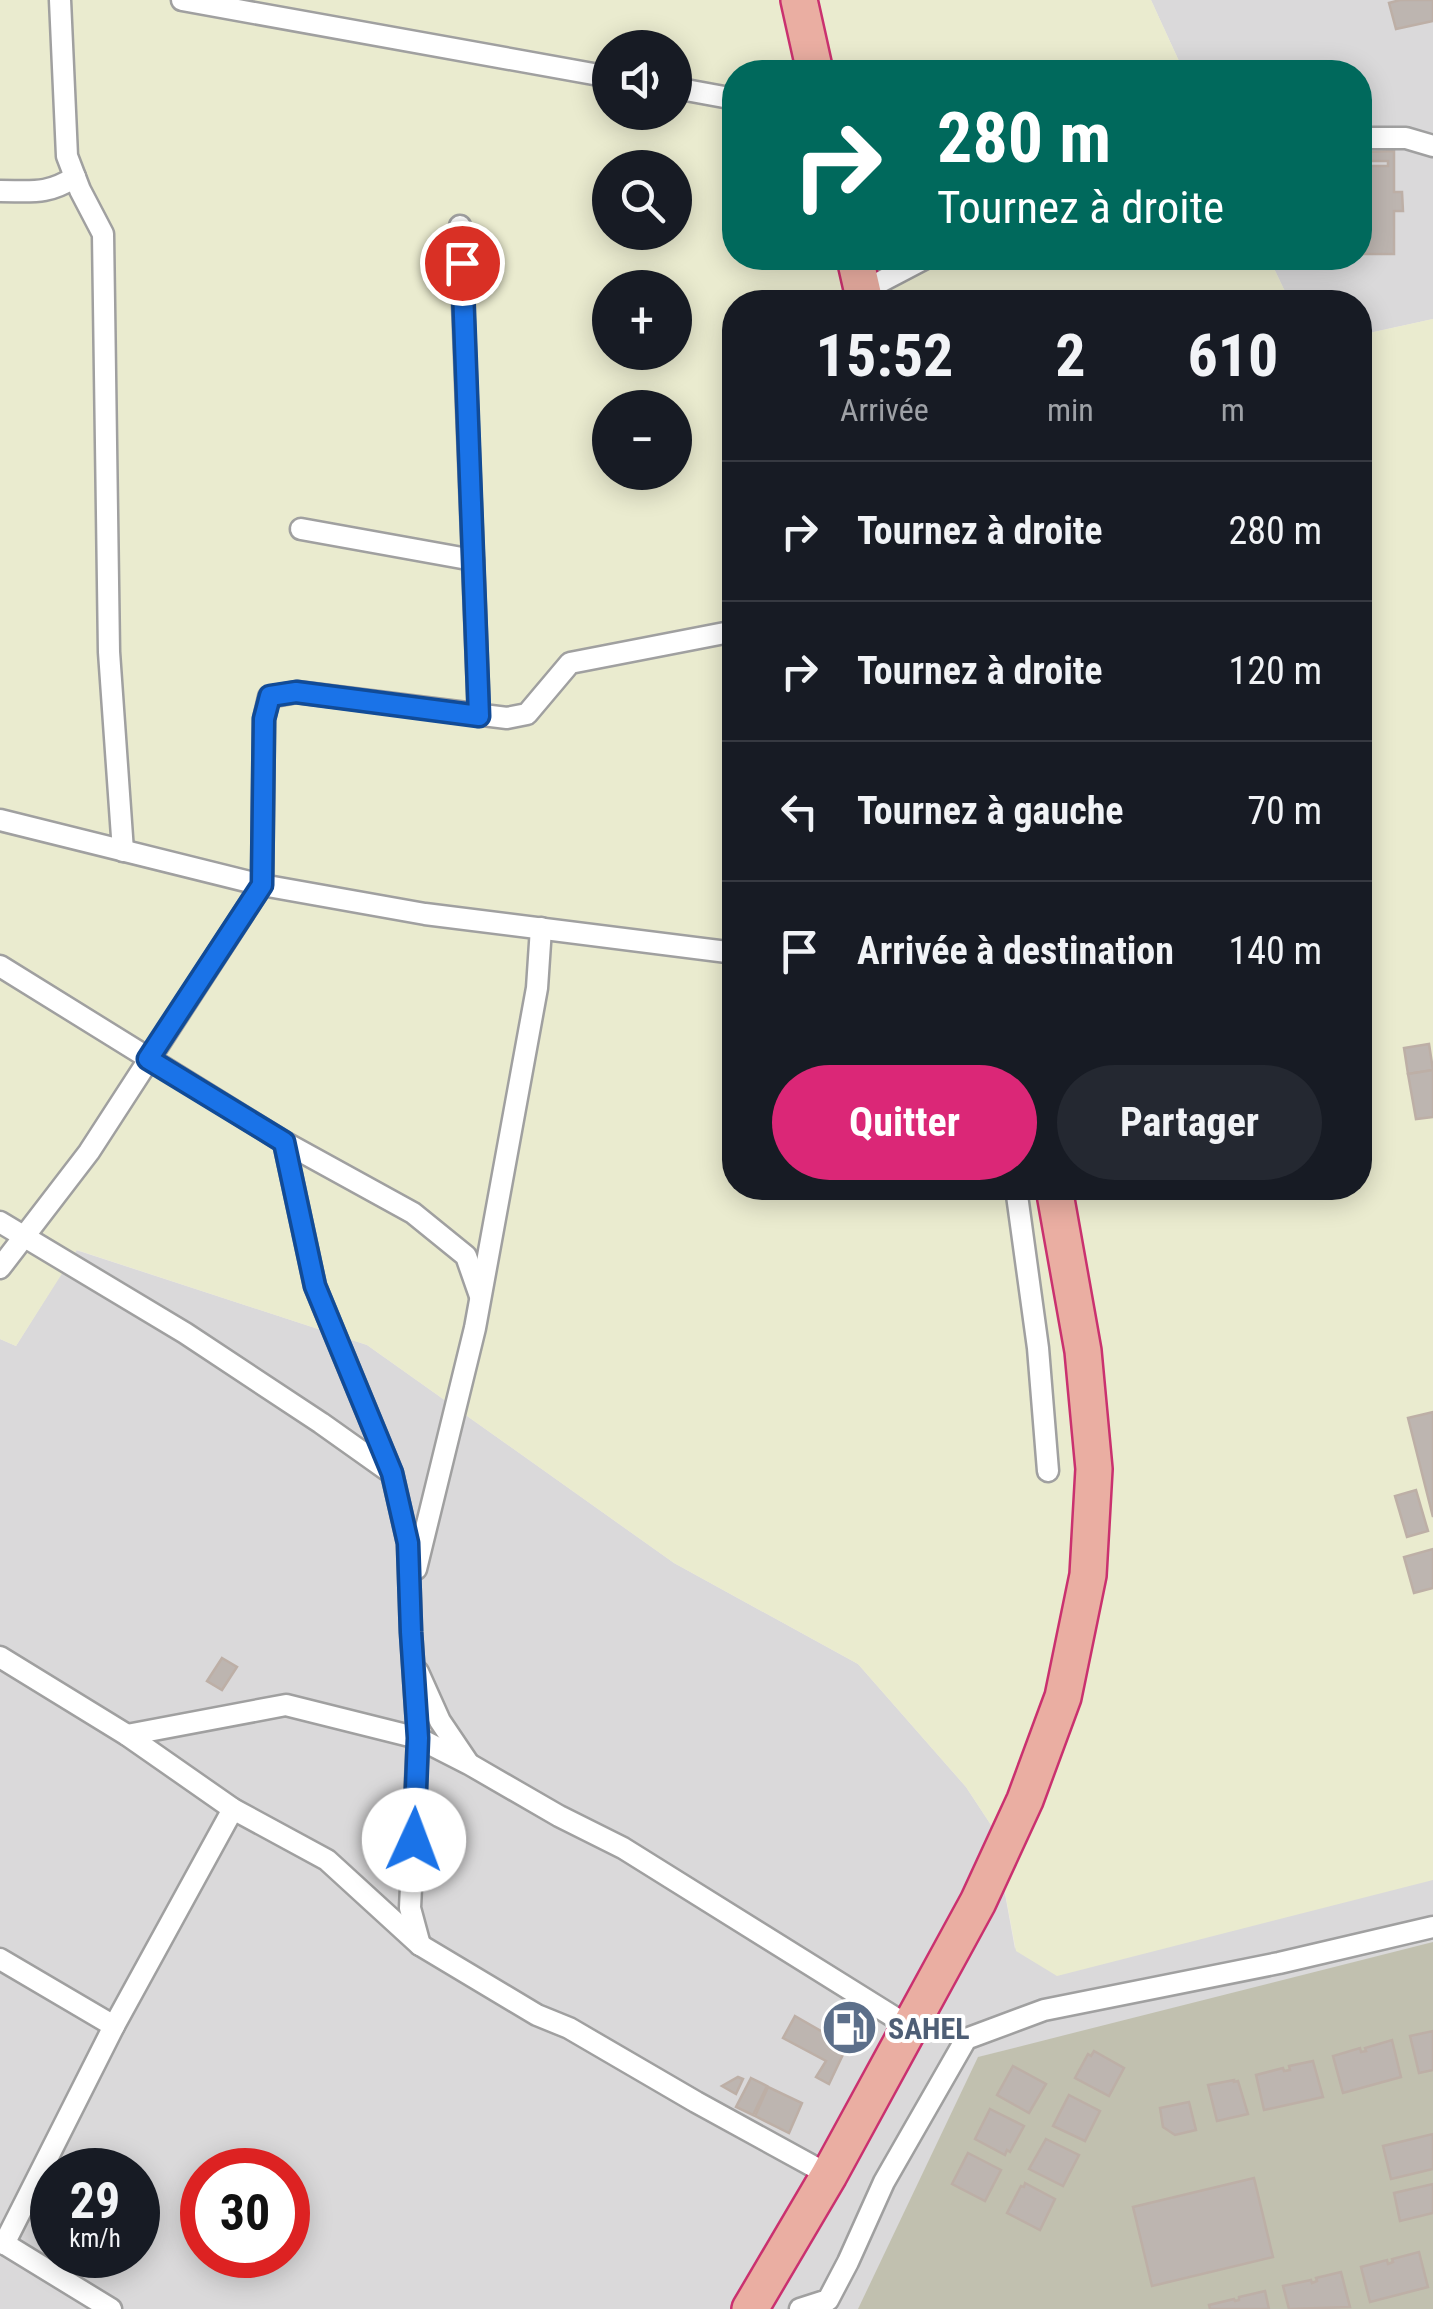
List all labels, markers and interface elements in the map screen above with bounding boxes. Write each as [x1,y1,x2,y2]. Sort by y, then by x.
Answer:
map controls [592,30,692,490]
button: sound [592,30,692,130]
text: 280 m [937,97,1111,179]
icon: right [772,100,902,230]
button: search [592,150,692,250]
text: Tournez à droite [937,181,1224,234]
pin [420,221,505,306]
icon: arrive [435,236,490,291]
button: + [592,270,692,370]
text: 15:52 [816,320,953,391]
text: 2 [1055,320,1086,391]
text: 610 [1187,320,1278,391]
button: − [592,390,692,490]
text: Arrivée [840,391,929,429]
text: min [1047,391,1094,429]
text: m [1221,391,1245,429]
icon: right [772,504,827,559]
text: Tournez à droite [857,509,1103,553]
text: 280 m [1228,509,1322,553]
icon: right [772,644,827,699]
text: Tournez à droite [857,649,1103,693]
text: 120 m [1228,649,1322,693]
icon: left [772,784,827,839]
text: Tournez à gauche [857,789,1124,833]
text: 70 m [1247,789,1322,833]
icon: arrive [772,924,827,979]
text: Arrivée à destination [857,929,1174,973]
text: 140 m [1228,929,1322,973]
button: Quitter [772,1065,1037,1180]
button: Partager [1057,1065,1322,1180]
position arrow [362,1788,466,1892]
fuel station icon: SAHEL [819,1998,879,2058]
place label: SAHEL [888,2011,970,2046]
speed limit sign: 30 [180,2148,310,2278]
text: 29 [70,2172,120,2230]
text: km/h [69,2224,121,2253]

